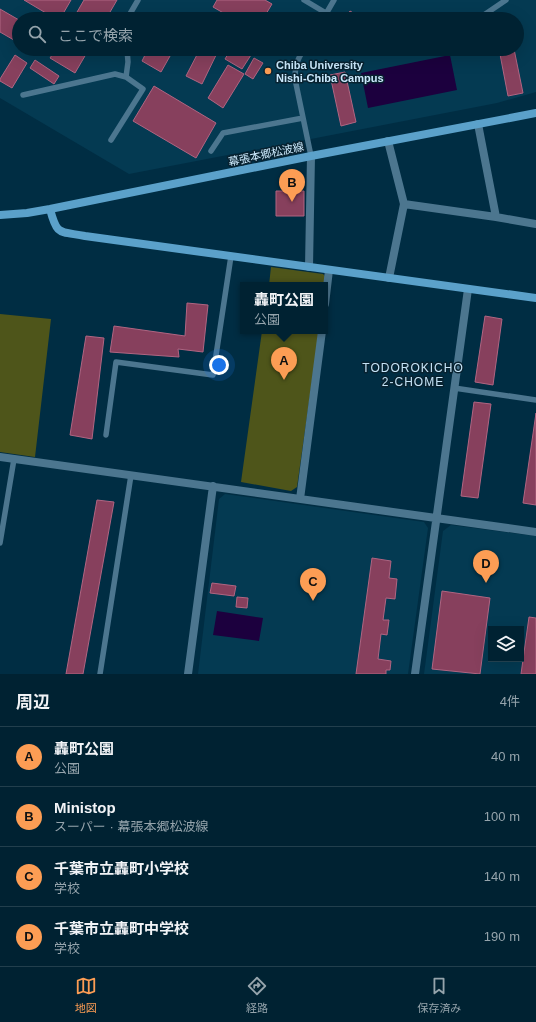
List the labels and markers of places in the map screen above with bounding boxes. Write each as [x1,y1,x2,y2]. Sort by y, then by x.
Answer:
place label: Chiba University Nishi-Chiba Campus [276,59,384,84]
marker: Chiba University Nishi-Chiba Campus [263,66,273,76]
pin: B [279,169,305,202]
pin: A [271,347,297,380]
pin: D [473,550,499,583]
pin: C [300,568,326,601]

